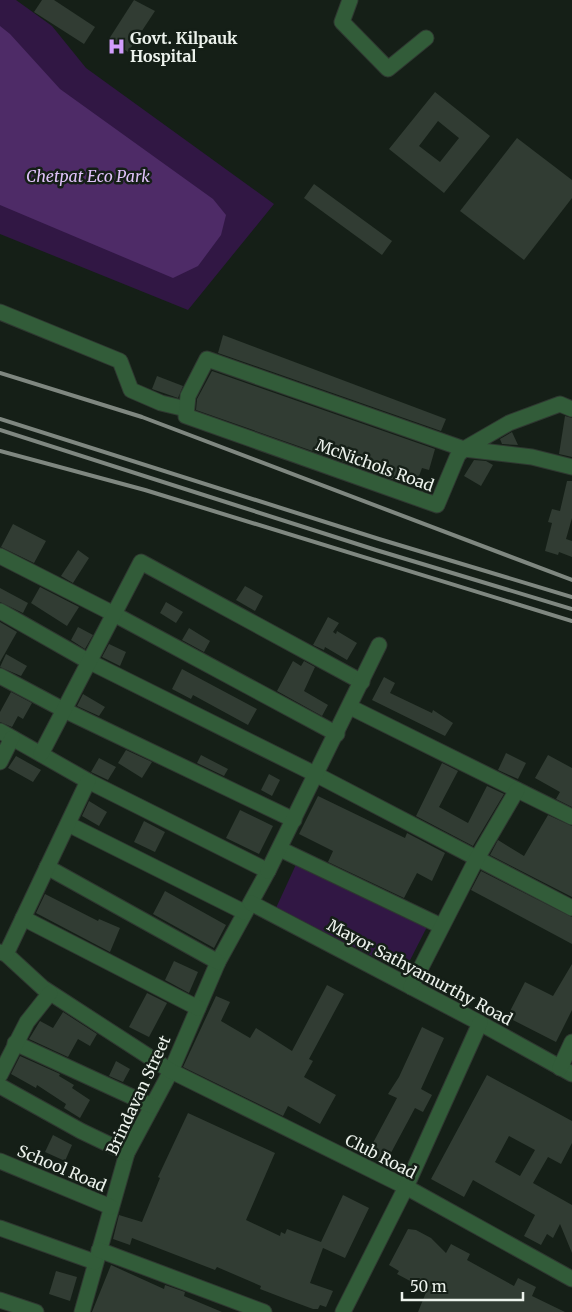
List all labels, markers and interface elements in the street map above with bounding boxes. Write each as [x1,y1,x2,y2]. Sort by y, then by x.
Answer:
place label: Govt. Kilpauk Hospital [130,28,238,66]
hospital icon: Govt. Kilpauk Hospital [106,37,126,57]
park label: Chetpat Eco Park [26,166,150,186]
street label: McNichols Road [313,434,437,496]
street label: Mayor Sathyamurthy Road [324,915,516,1030]
street label: Brindavan Street [102,1031,175,1158]
street label: Club Road [342,1130,420,1183]
street label: School Road [14,1140,110,1196]
scale bar [402,1270,523,1302]
text: 50 m [410,1277,447,1296]

